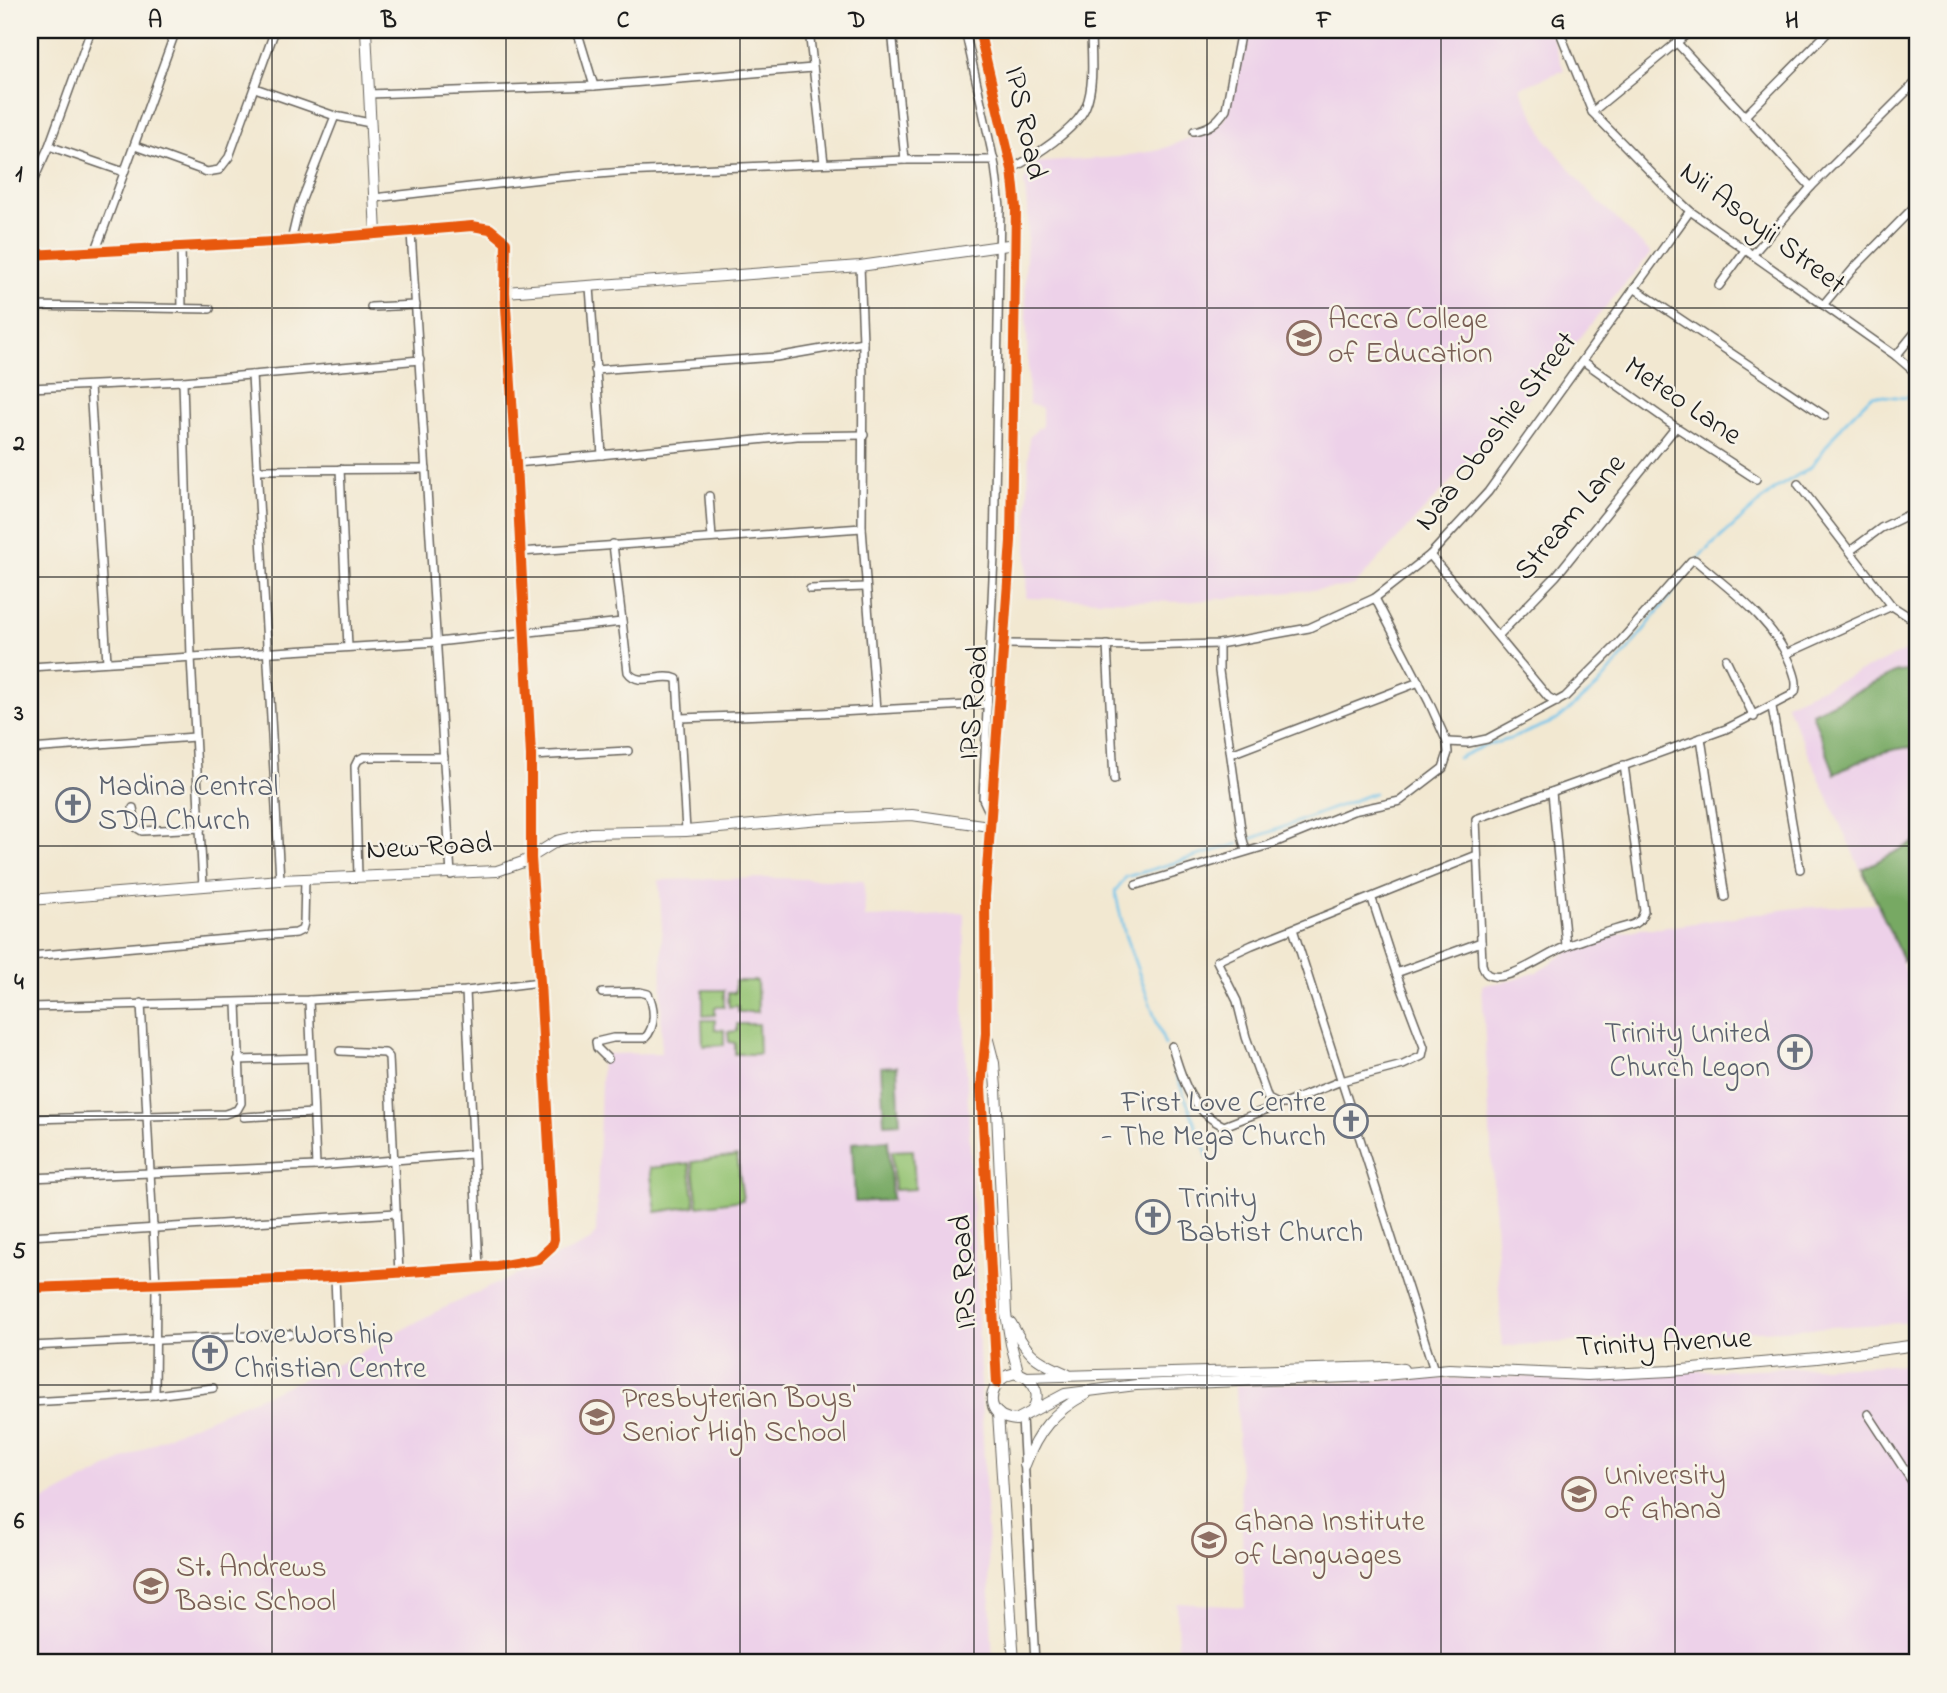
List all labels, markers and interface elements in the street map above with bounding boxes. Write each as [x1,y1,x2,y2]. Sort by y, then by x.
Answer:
text: A [148,5,162,38]
text: B [380,5,397,38]
text: C [617,5,630,38]
text: D [848,5,865,38]
text: E [1083,5,1097,38]
text: F [1316,5,1332,38]
text: G [1551,5,1565,38]
text: H [1785,5,1799,38]
street label: IPS Road [991,62,1057,184]
street label: Nii Asoyii Street [1670,152,1854,306]
text: 1 [15,159,23,192]
place label: Accra College of Education [1328,299,1493,377]
school or university icon: Accra College of Education [1285,319,1323,357]
street label: Naa Oboshie Street [1405,323,1589,541]
street label: Meteo Lane [1614,346,1750,458]
text: 2 [12,428,25,461]
street label: Stream Lane [1504,444,1638,591]
street label: IPS Road [948,644,1002,762]
text: 3 [13,698,24,731]
place label: Madina Central SDA Church [98,766,278,844]
church icon: Madina Central SDA Church [54,786,92,824]
street label: New Road [365,823,493,873]
text: 4 [14,967,24,1000]
place label: Trinity United Church Legon [1604,1013,1770,1091]
church icon: Trinity United Church Legon [1776,1033,1814,1071]
place label: First Love Centre - The Mega Church [1101,1082,1327,1160]
church icon: First Love Centre - The Mega Church [1332,1102,1370,1140]
place label: Trinity Babtist Church [1177,1178,1363,1256]
church icon: Trinity Babtist Church [1134,1198,1172,1236]
street label: IPS Road [940,1213,990,1330]
text: 5 [12,1236,26,1269]
place label: Love Worship Christian Centre [234,1314,427,1392]
street label: Trinity Avenue [1575,1317,1754,1371]
church icon: Love Worship Christian Centre [191,1334,229,1372]
place label: Presbyterian Boys' Senior High School [622,1378,856,1456]
school or university icon: Presbyterian Boys' Senior High School [578,1398,616,1436]
place label: University of Ghana [1604,1455,1726,1533]
school or university icon: University of Ghana [1560,1475,1598,1513]
place label: Ghana Institute of Languages [1234,1501,1426,1579]
text: 6 [14,1506,25,1539]
school or university icon: Ghana Institute of Languages [1190,1521,1228,1559]
place label: St. Andrews Basic School [175,1547,336,1625]
school or university icon: St. Andrews Basic School [132,1567,170,1605]

